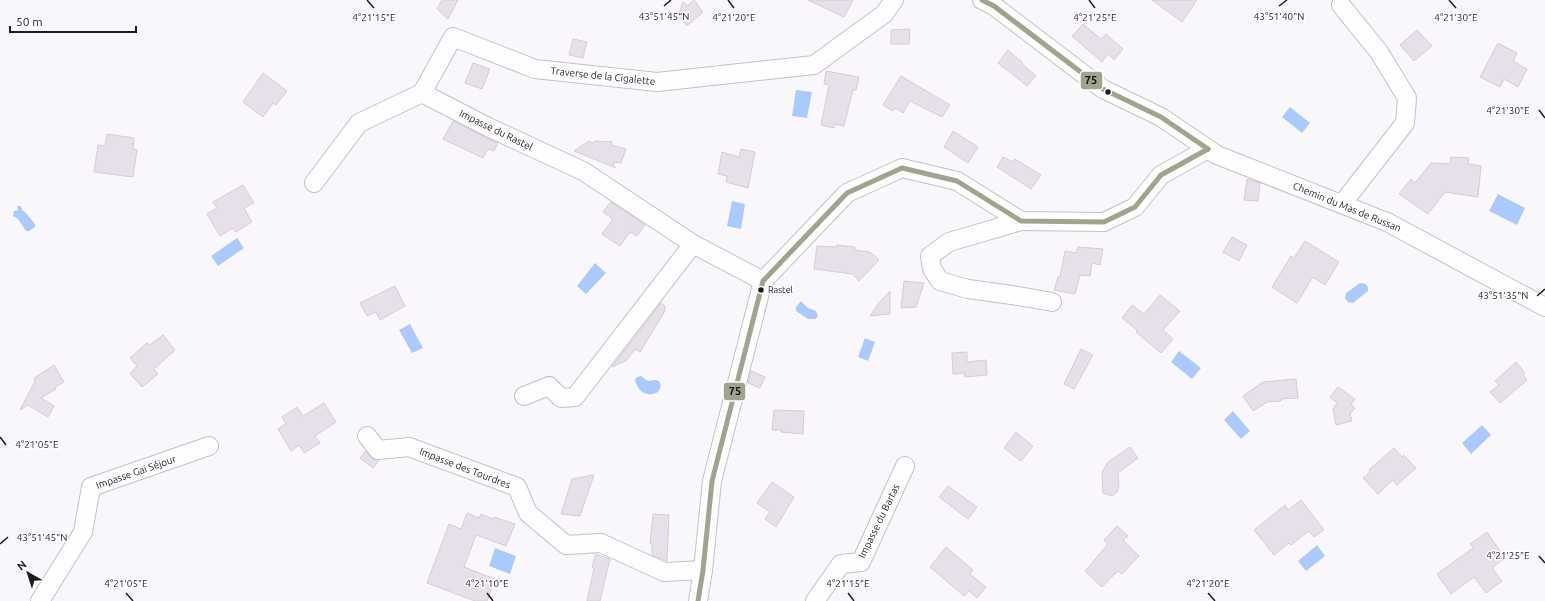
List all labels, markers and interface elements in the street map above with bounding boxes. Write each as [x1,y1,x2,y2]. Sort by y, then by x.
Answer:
scale bar [10,8,136,34]
text: 43°51'45"N [639,11,689,22]
text: 43°51'40"N [1254,11,1304,22]
text: 4°21'15"E [352,12,396,23]
text: 4°21'20"E [712,12,756,23]
text: 4°21'25"E [1073,12,1117,23]
text: 4°21'30"E [1434,12,1478,23]
text: 50 m [16,15,43,28]
street label: Traverse de la Cigalette [550,65,656,87]
line badge: 75 [1080,71,1103,90]
text: 75 [1085,74,1097,86]
unlabelled marker [1103,87,1113,97]
text: 4°21'30"E [1486,105,1530,116]
street label: Impasse du Rastel [458,107,535,153]
street label: Chemin du Mas de Russan [1291,180,1403,234]
marker: Rastel [756,285,766,295]
place label: Rastel [768,285,794,295]
text: 43°51'35"N [1478,290,1528,301]
line badge: 75 [723,382,746,401]
text: 75 [729,385,741,397]
text: 4°21'05"E [15,439,59,450]
street label: Impasse des Tourdres [418,446,512,490]
street label: Impasse Gai Séjour [95,453,178,491]
street label: Impasse du Bartas [856,482,902,560]
text: 43°51'45"N [17,532,67,543]
text: 4°21'25"E [1486,550,1530,561]
north arrow [8,553,48,593]
text: N [15,558,29,572]
text: 4°21'05"E [104,578,148,589]
text: 4°21'10"E [465,578,509,589]
text: 4°21'15"E [826,578,870,589]
text: 4°21'20"E [1186,578,1230,589]

